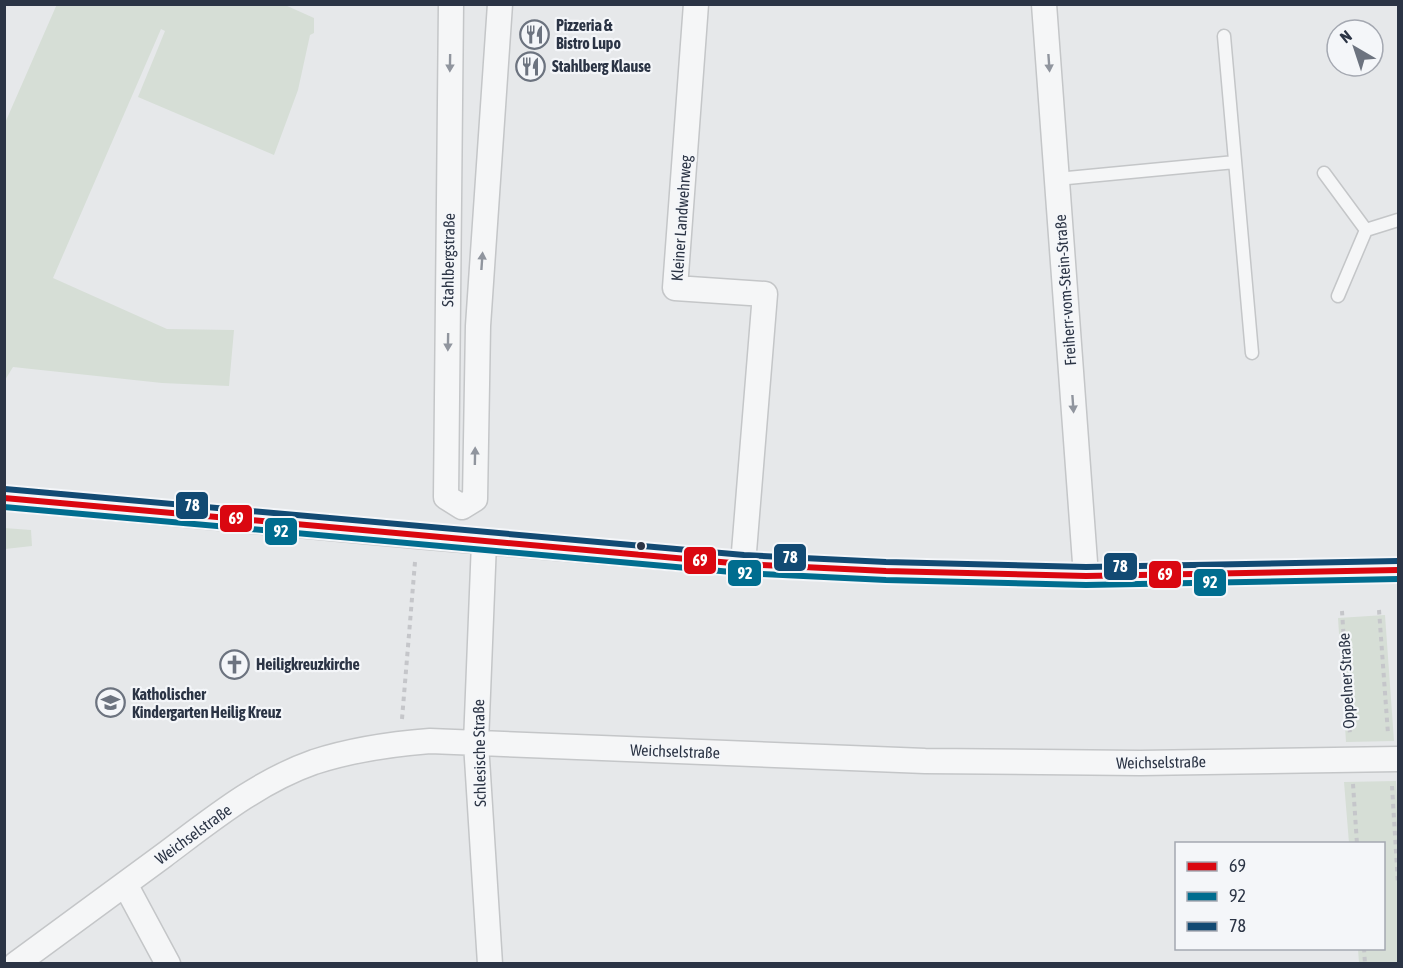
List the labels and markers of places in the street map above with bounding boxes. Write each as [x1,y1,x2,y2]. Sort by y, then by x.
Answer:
place label: Pizzeria & Bistro Lupo [556,16,621,52]
restaurant icon: Pizzeria & Bistro Lupo [519,18,551,50]
restaurant icon: Stahlberg Klause [515,50,547,82]
place label: Stahlberg Klause [552,57,651,75]
unlabelled marker [635,540,647,552]
church icon: Heiligkreuzkirche [219,648,251,680]
place label: Heiligkreuzkirche [256,655,360,673]
place label: Katholischer Kindergarten Heilig Kreuz [132,685,281,721]
school or university icon: Katholischer Kindergarten Heilig Kreuz [95,687,127,719]

